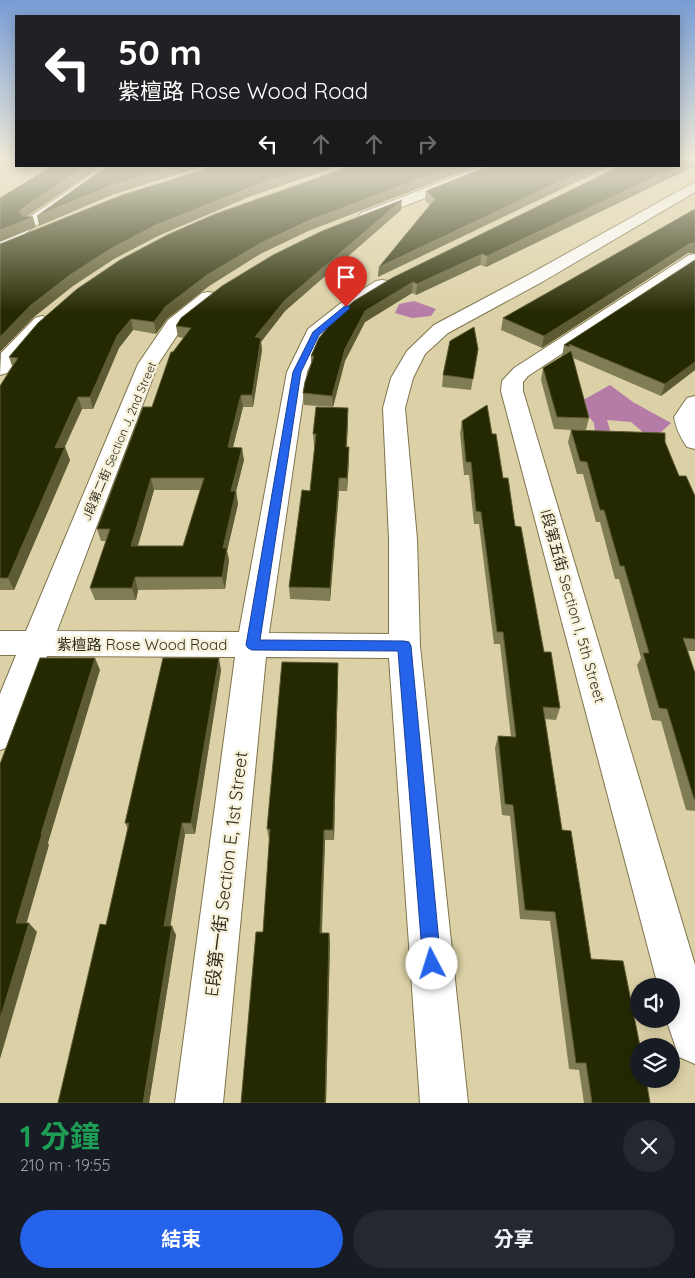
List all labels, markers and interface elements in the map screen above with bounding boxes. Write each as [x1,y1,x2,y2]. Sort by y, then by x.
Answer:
text: 50 m [118,30,202,74]
icon: left [35,35,100,100]
text: 紫檀路 Rose Wood Road [118,77,368,105]
icon: left [254,130,282,158]
icon: ahead [307,130,335,158]
icon: ahead [360,130,388,158]
icon: right [413,130,441,158]
pin [325,256,367,307]
icon: arrive [332,263,360,291]
street label: J段第二街 Section J, 2nd Street [79,359,159,523]
street label: I段第五街 Section I, 5th Street [536,507,610,705]
street label: 紫檀路 Rose Wood Road [57,635,227,654]
street label: E段第一街 Section E, 1st Street [200,750,252,998]
position arrow [405,937,457,989]
map controls [630,978,680,1088]
button: sound [630,978,680,1028]
button: layers [630,1038,680,1088]
text: 1 分鐘 [20,1117,100,1155]
button: close [623,1120,675,1172]
text: 210 m · 19:55 [20,1155,110,1175]
button: 結束 [20,1210,343,1268]
button: 分享 [353,1210,675,1268]

